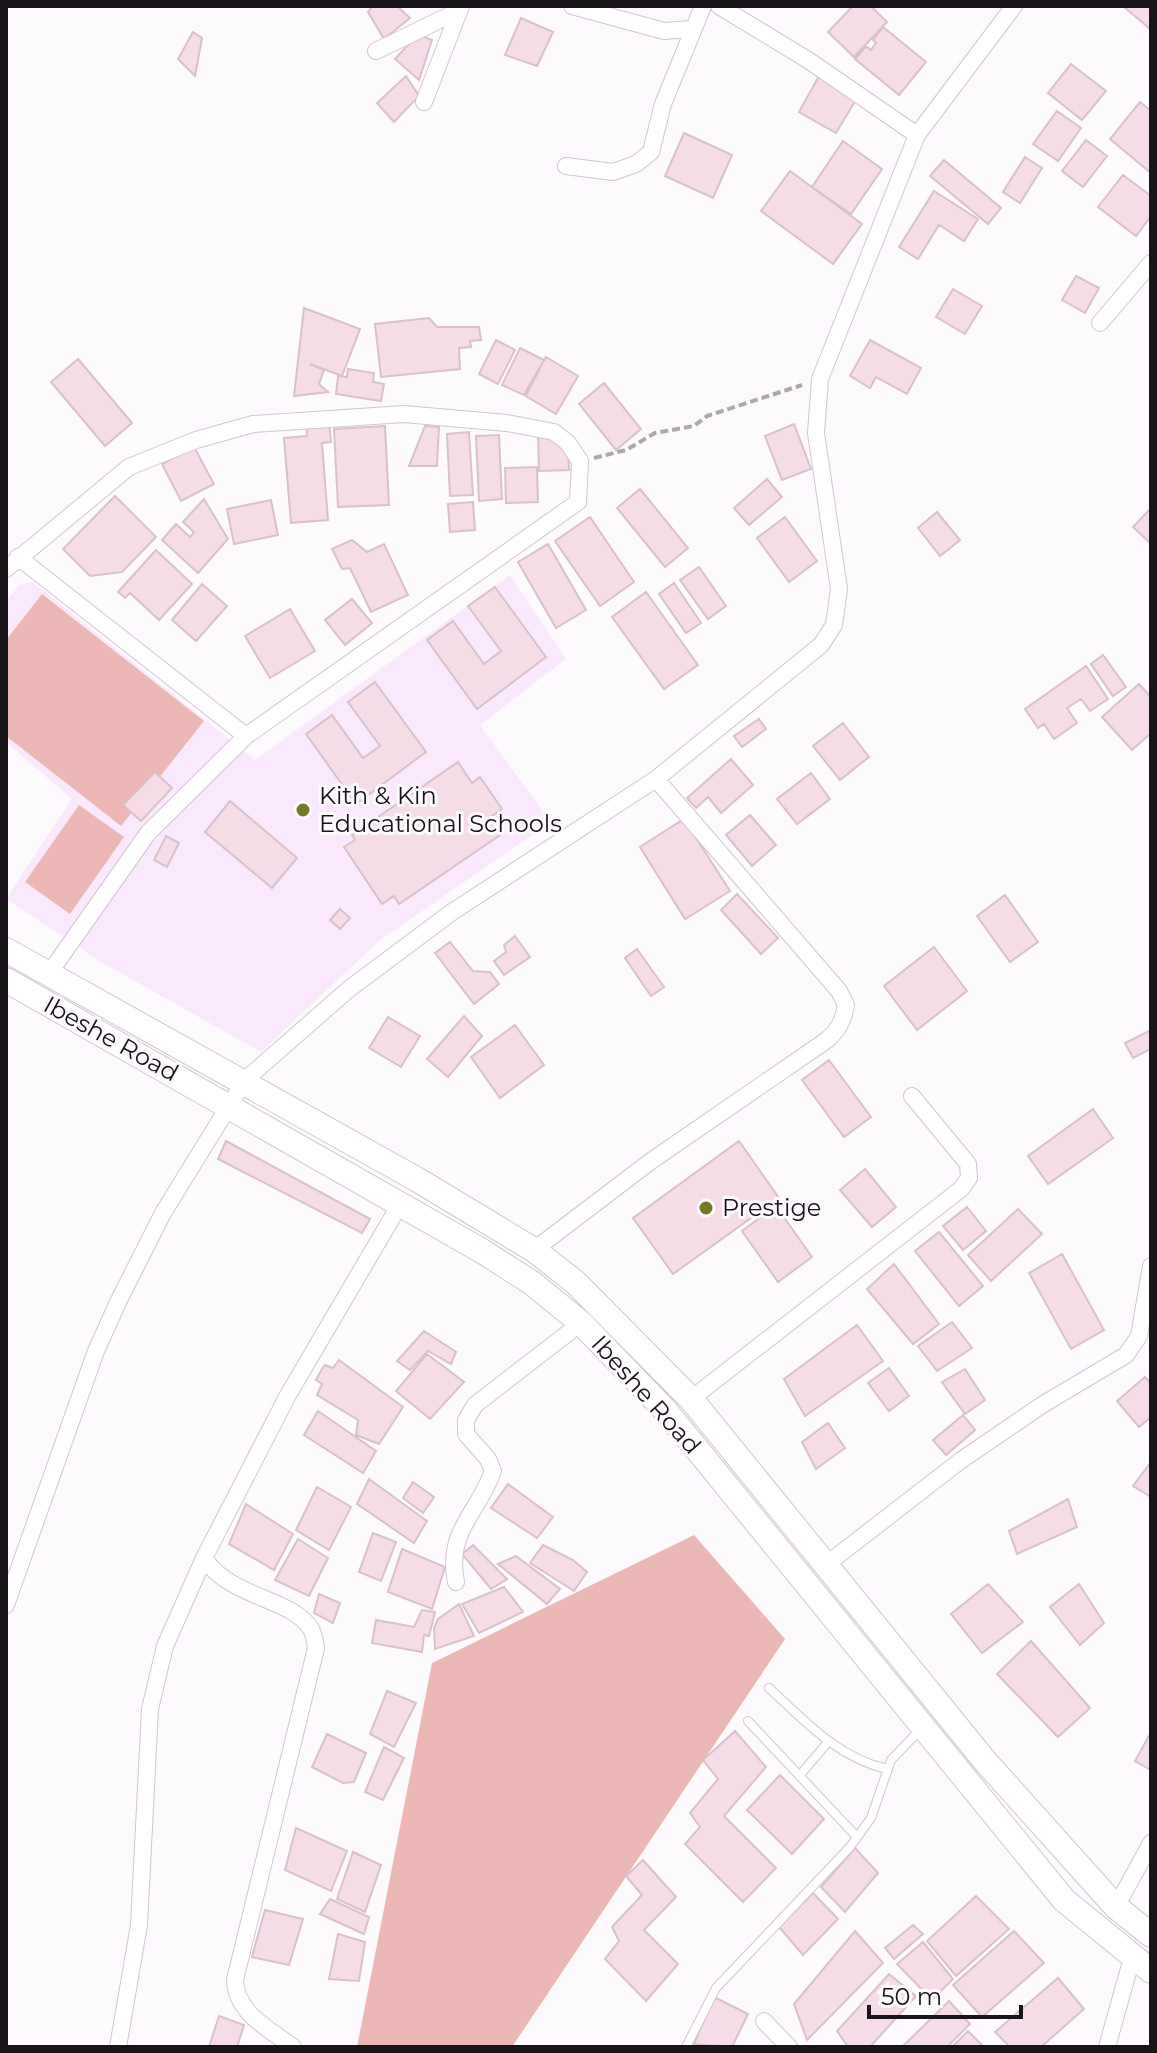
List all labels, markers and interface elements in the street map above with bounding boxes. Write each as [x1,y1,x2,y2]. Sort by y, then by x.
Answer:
place label: Kith & Kin Educational Schools [319,781,562,838]
marker: Kith & Kin Educational Schools [294,801,312,819]
street label: Ibeshe Road [39,990,184,1087]
place label: Prestige [722,1193,821,1222]
marker: Prestige [697,1199,715,1217]
street label: Ibeshe Road [586,1329,707,1460]
scale bar [869,1969,1021,2019]
text: 50 m [881,1982,942,2011]

